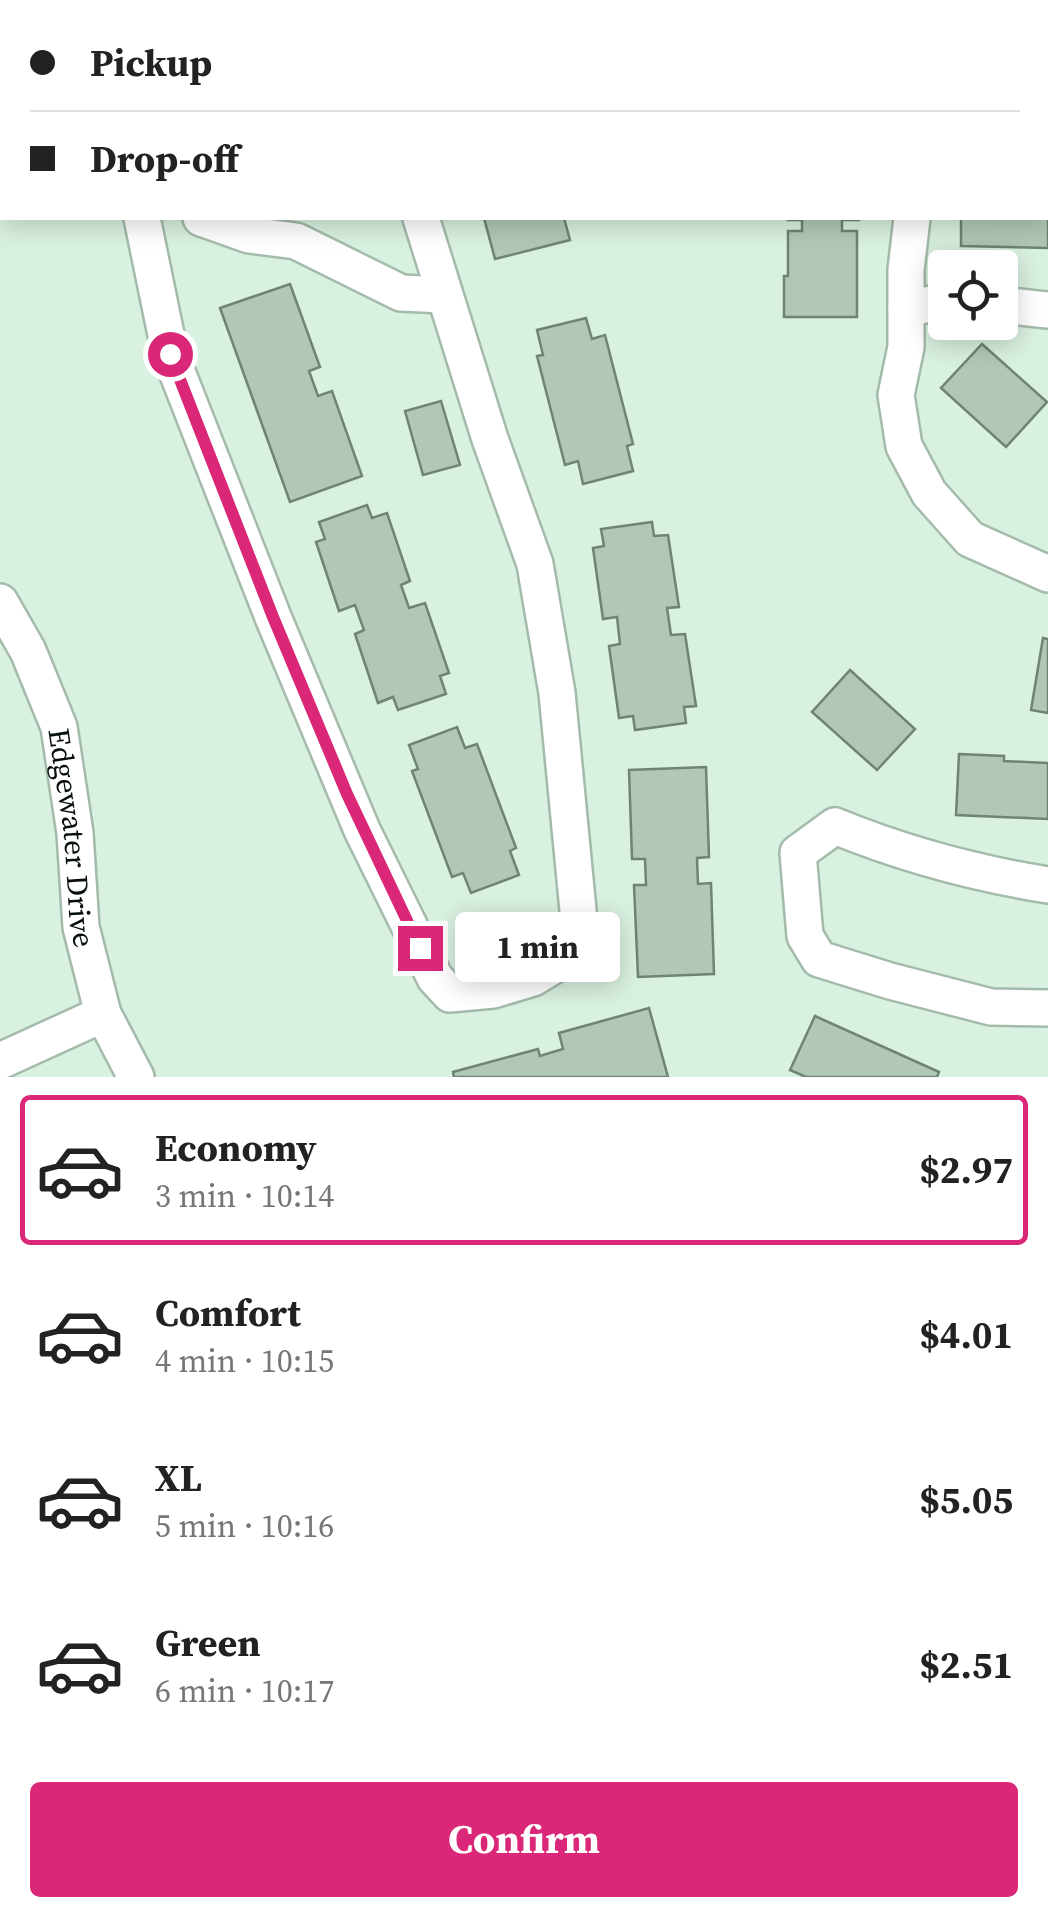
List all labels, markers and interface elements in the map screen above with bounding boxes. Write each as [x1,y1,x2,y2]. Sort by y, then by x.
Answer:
text: Pickup [90,37,212,89]
text: Drop-off [90,133,239,185]
map controls [928,250,1018,340]
button: locate [928,250,1018,340]
route start [148,332,193,377]
street label: Edgewater Drive [39,725,106,951]
callout: 1 min [455,913,620,983]
text: 1 min [496,925,579,969]
route end [398,926,443,971]
text: Economy [155,1122,317,1174]
icon: car [35,1125,125,1215]
text: $2.97 [919,1144,1013,1196]
text: 3 min · 10:14 [155,1174,334,1218]
text: Comfort [155,1287,301,1339]
icon: car [35,1290,125,1380]
text: $4.01 [919,1309,1013,1361]
text: 4 min · 10:15 [155,1339,334,1383]
text: XL [155,1452,202,1504]
icon: car [35,1455,125,1545]
text: $5.05 [919,1474,1013,1526]
text: 5 min · 10:16 [155,1504,334,1548]
text: Green [155,1617,261,1669]
icon: car [35,1620,125,1710]
text: $2.51 [919,1639,1013,1691]
text: 6 min · 10:17 [155,1669,334,1713]
button: Confirm [30,1782,1018,1897]

